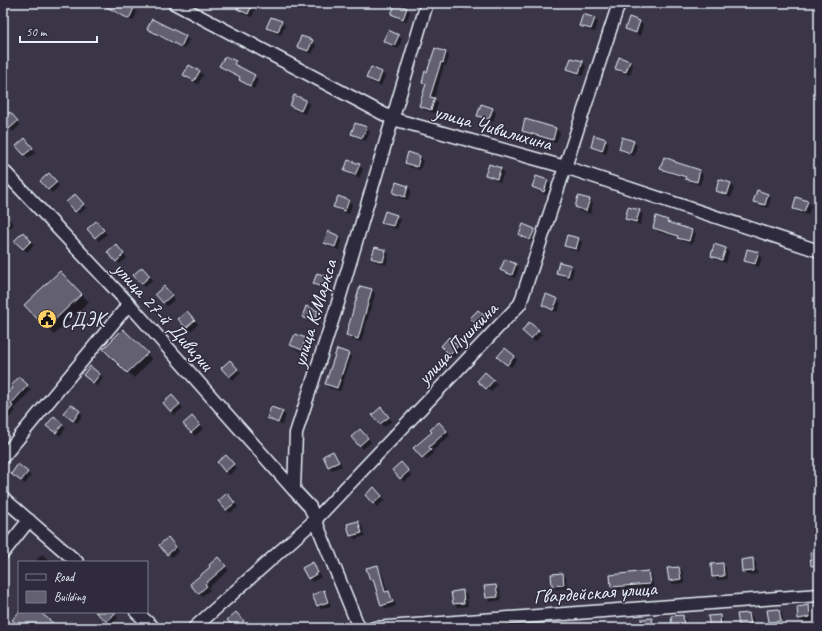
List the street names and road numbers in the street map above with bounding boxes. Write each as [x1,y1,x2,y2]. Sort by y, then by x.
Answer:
street label: улица Чивилихина [430,98,557,157]
street label: улица К.Маркса [286,255,343,371]
street label: улица 27-й Дивизии [107,256,220,377]
street label: улица Пушкина [411,295,504,391]
street label: Гвардейская улица [533,576,659,609]

